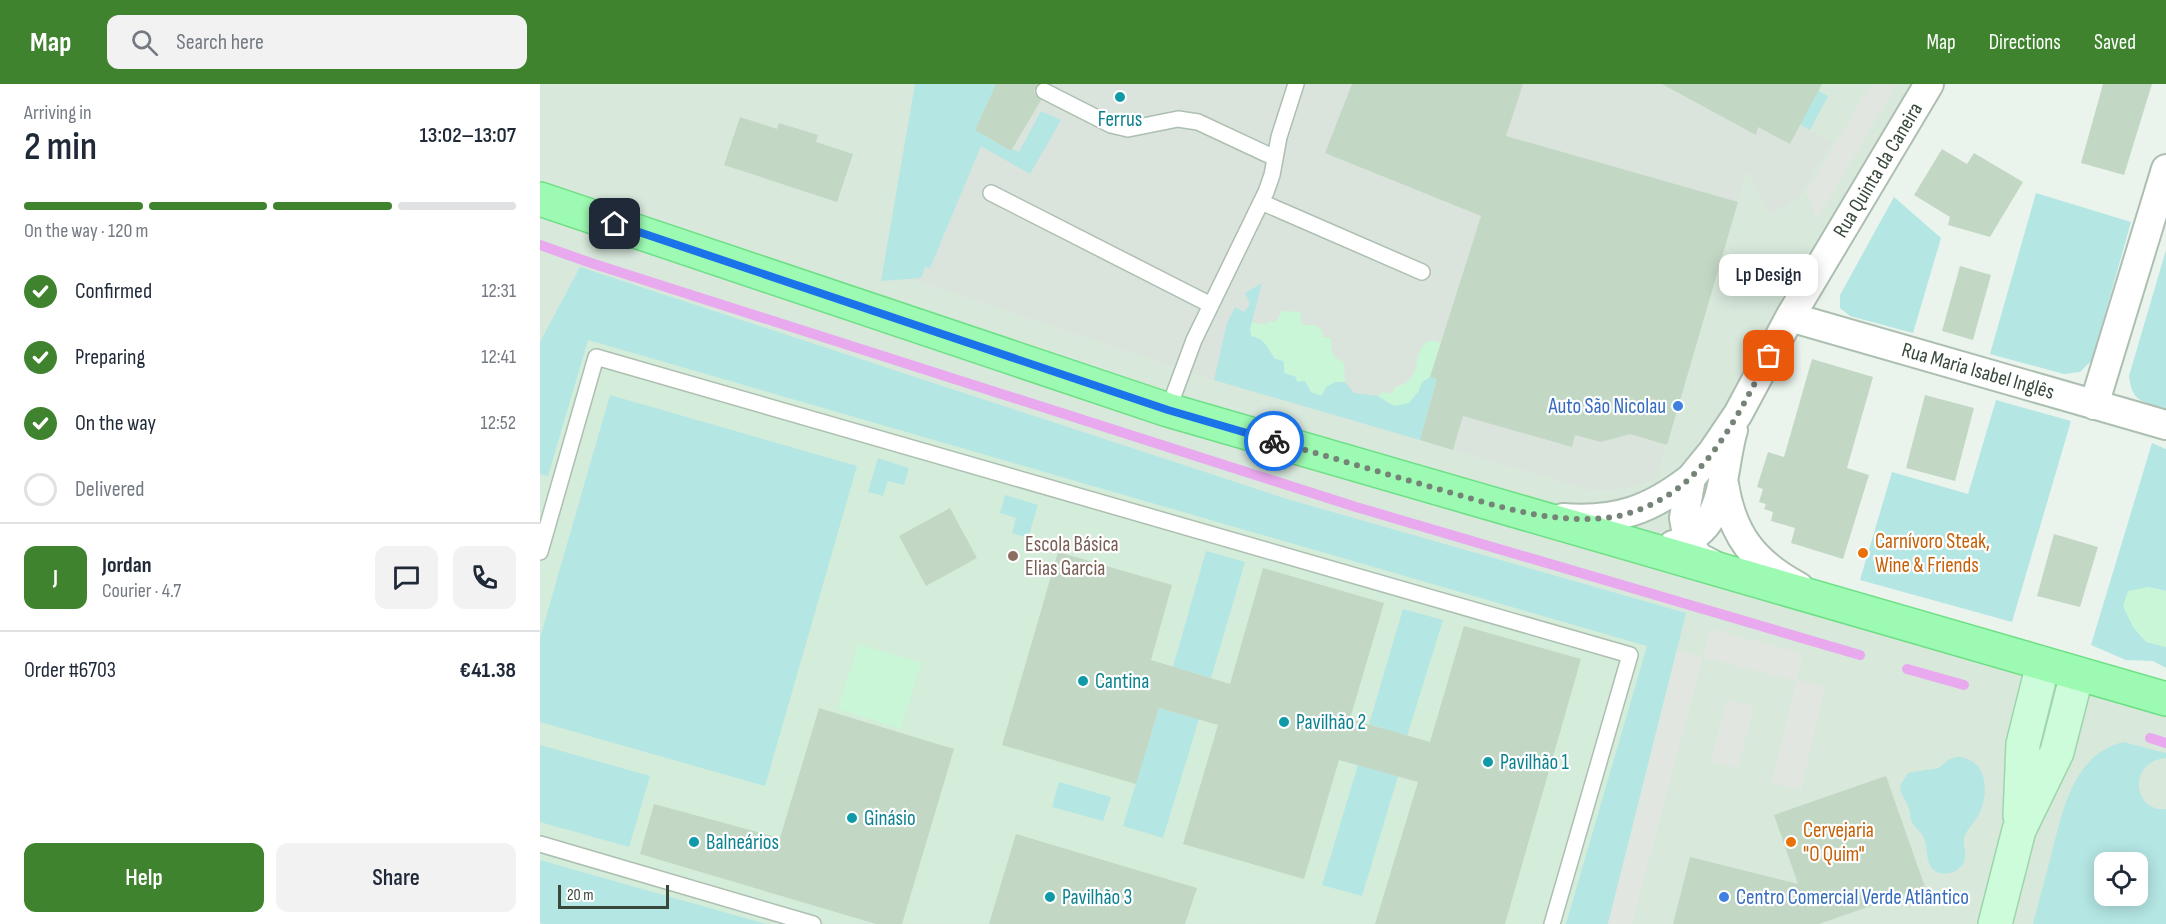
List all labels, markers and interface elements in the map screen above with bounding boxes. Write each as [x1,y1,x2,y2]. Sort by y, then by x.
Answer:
search box [107,15,527,69]
text: Map [30,26,71,59]
icon: search [128,26,161,59]
text: Search here [176,29,264,56]
text: Map [1926,30,1956,55]
text: Directions [1989,30,2061,55]
text: Saved [2094,30,2136,55]
marker: Ferrus [1113,90,1127,104]
street label: Rua Quinta da Caneira [1828,98,1928,242]
text: Arriving in [24,101,92,125]
place label: Ferrus [1098,107,1142,132]
text: 13:02–13:07 [420,122,516,149]
text: 2 min [24,124,97,171]
pin [589,198,640,249]
icon: home [598,207,631,240]
text: On the way · 120 m [24,219,148,243]
callout: Lp Design [1720,254,1818,296]
text: Lp Design [1735,263,1802,287]
icon: check [24,275,57,308]
text: Confirmed [75,278,152,305]
text: 12:31 [481,279,516,303]
pin [1743,330,1794,381]
street label: Rua Maria Isabel Inglês [1899,337,2057,405]
icon: bag [1752,339,1785,372]
icon: check [24,341,57,374]
text: Preparing [75,344,145,371]
text: 12:41 [481,345,516,369]
place label: Auto São Nicolau [1547,394,1666,419]
marker: Auto São Nicolau [1671,399,1685,413]
icon: check [24,407,57,440]
text: On the way [75,410,156,437]
text: 12:52 [481,411,516,435]
courier [1244,411,1304,471]
icon: bike [1258,425,1291,458]
text: Delivered [75,476,144,503]
place label: Carnívoro Steak, Wine & Friends [1875,529,1990,578]
place label: Escola Básica Elias Garcia [1025,532,1119,581]
button: chat [375,546,438,609]
button: phone [453,546,516,609]
marker: Carnívoro Steak, Wine & Friends [1856,546,1870,560]
marker: Escola Básica Elias Garcia [1006,549,1020,563]
text: Jordan [102,552,151,579]
text: J [53,564,58,591]
text: Courier · 4.7 [102,579,181,603]
text: Order #6703 [24,657,116,684]
text: €41.38 [459,657,516,684]
place label: Cantina [1095,669,1149,694]
marker: Cantina [1076,674,1090,688]
place label: Pavilhão 2 [1296,710,1366,735]
marker: Pavilhão 2 [1277,715,1291,729]
place label: Pavilhão 1 [1500,750,1570,775]
marker: Pavilhão 1 [1481,755,1495,769]
place label: Ginásio [864,806,916,831]
marker: Ginásio [845,811,859,825]
place label: Cervejaria "O Quim" [1803,818,1874,867]
place label: Balneários [706,830,779,855]
marker: Balneários [687,835,701,849]
marker: Cervejaria "O Quim" [1784,835,1798,849]
button: Help [24,843,264,912]
button: Share [276,843,516,912]
map controls [2094,852,2148,906]
button: locate [2094,852,2148,906]
scale bar [558,882,669,910]
place label: Pavilhão 3 [1062,885,1132,910]
place label: Centro Comercial Verde Atlântico [1736,885,1969,910]
text: 20 m [567,886,594,905]
marker: Pavilhão 3 [1043,890,1057,904]
marker: Centro Comercial Verde Atlântico [1717,890,1731,904]

